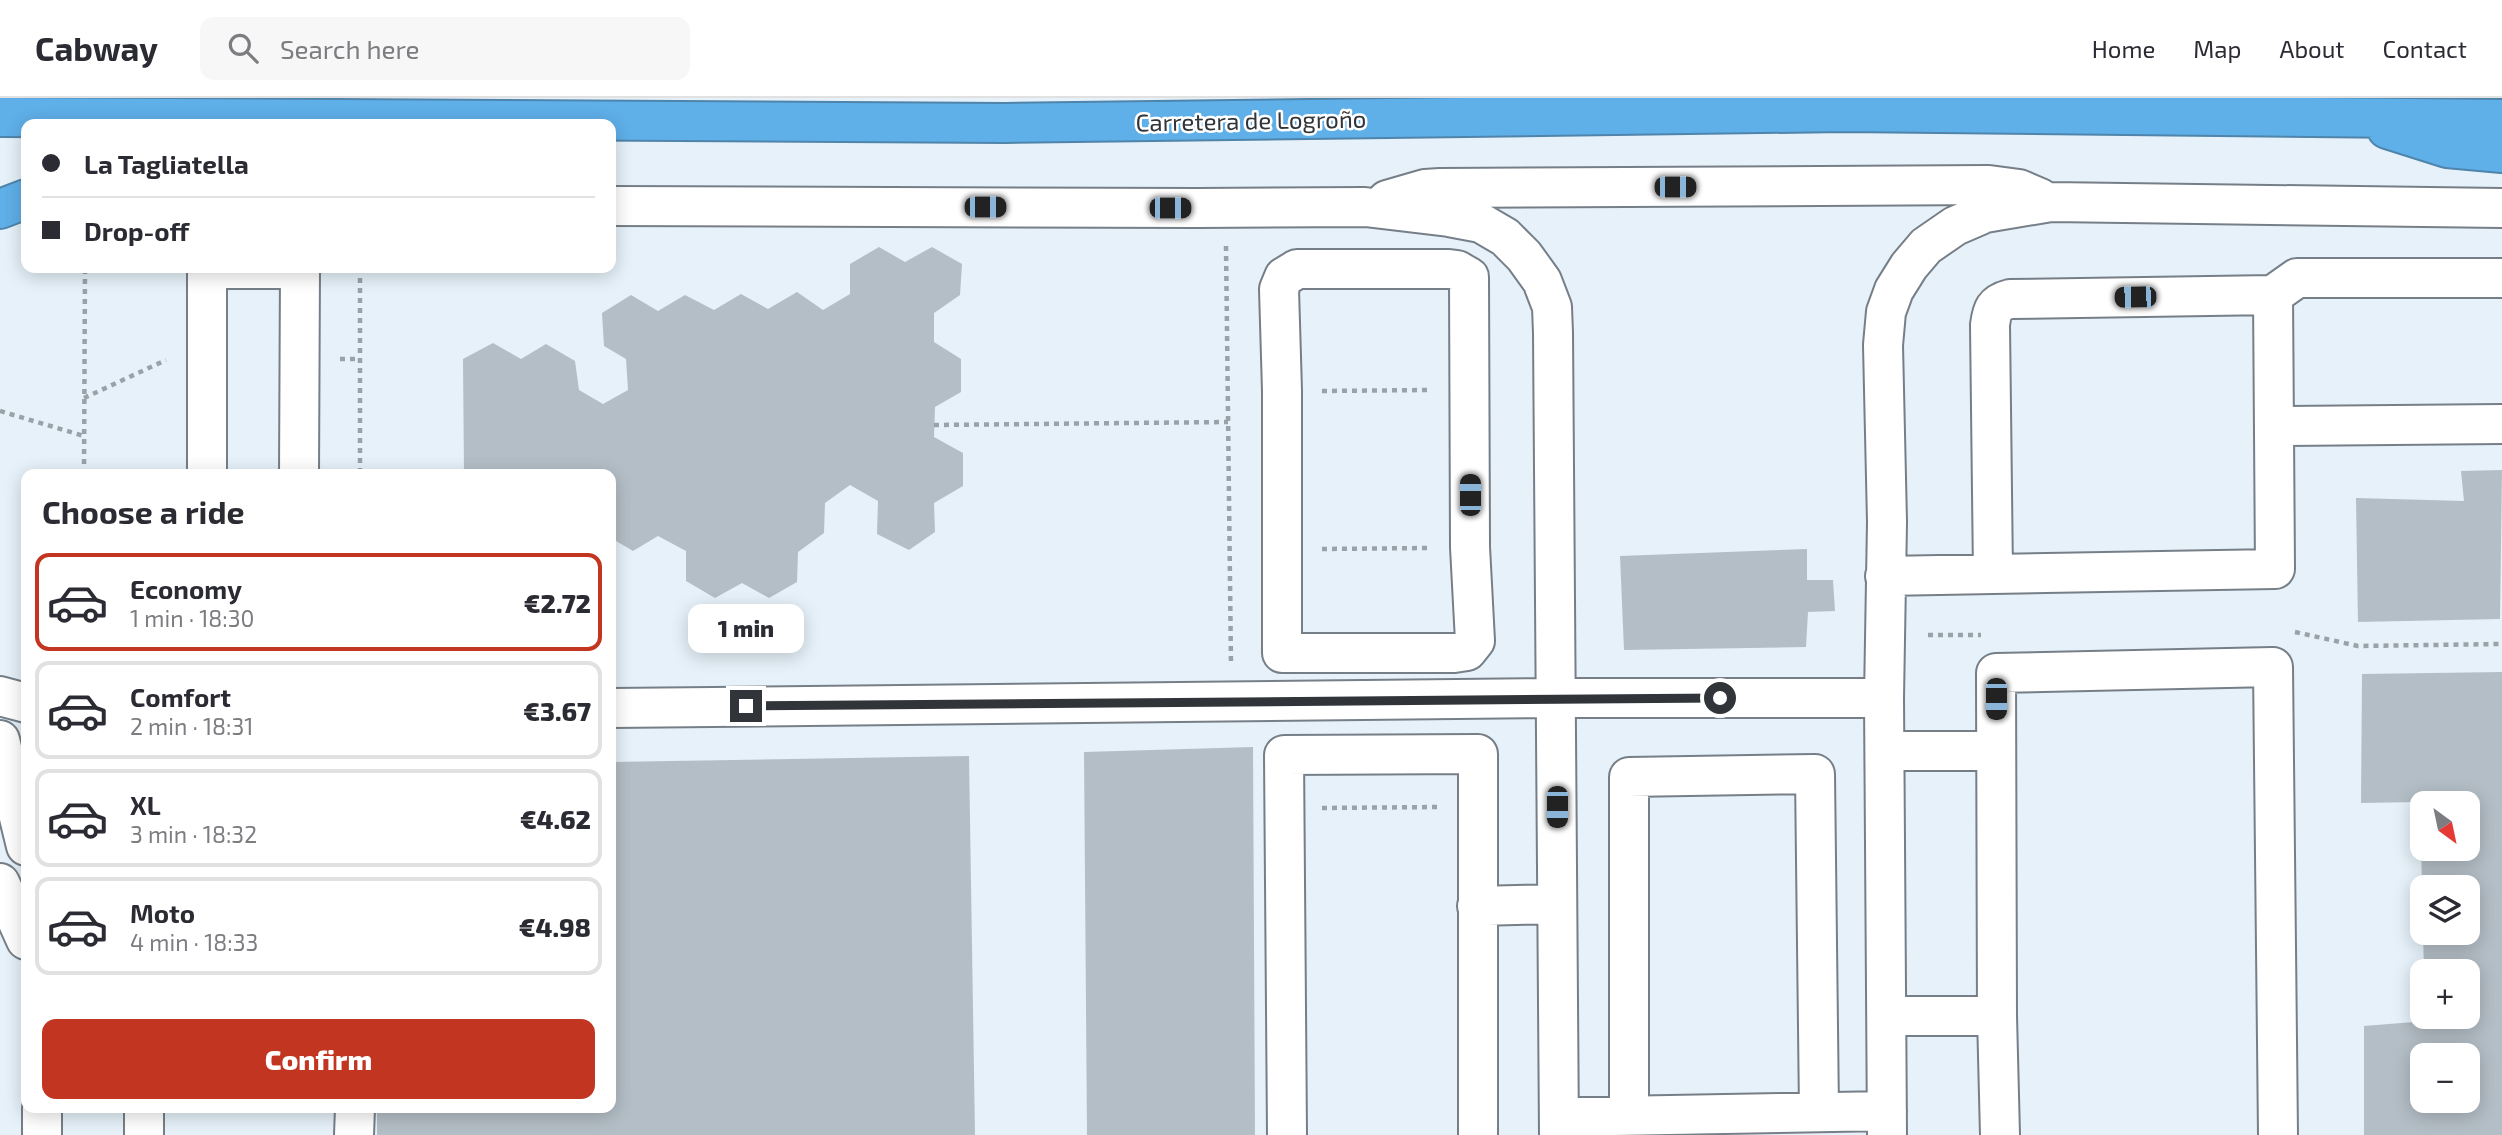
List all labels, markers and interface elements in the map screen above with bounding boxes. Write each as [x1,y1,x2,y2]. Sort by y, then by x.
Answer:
search box [200,17,690,80]
text: Cabway [35,28,158,68]
icon: search [224,29,262,67]
text: Search here [280,33,420,64]
text: Home [2092,34,2155,63]
text: Map [2193,34,2241,63]
text: About [2279,34,2345,63]
text: Contact [2383,34,2467,63]
street label: Carretera de Logroño [1135,103,1367,137]
text: La Tagliatella [84,148,249,179]
car [1655,177,1697,198]
car [965,197,1007,218]
car [1150,198,1192,219]
text: Drop-off [84,215,189,246]
car [2114,286,2157,308]
car [1460,474,1481,516]
text: Choose a ride [42,492,245,530]
icon: car [46,571,109,634]
text: Economy [130,573,242,604]
text: €2.72 [524,587,591,618]
text: 1 min · 18:30 [130,604,254,632]
callout: 1 min [688,604,804,654]
text: 1 min [718,614,774,642]
car [1986,678,2007,720]
icon: car [46,679,109,742]
text: Comfort [130,681,231,712]
route start [1704,682,1736,714]
route end [730,690,762,722]
text: €3.67 [523,695,591,726]
text: 2 min · 18:31 [130,712,253,740]
car [1547,786,1568,828]
icon: car [46,787,109,850]
text: XL [130,789,161,820]
north arrow [2410,791,2480,861]
map controls [2410,791,2480,1113]
text: €4.62 [520,803,591,834]
text: 3 min · 18:32 [130,820,257,848]
button: layers [2410,875,2480,945]
icon: car [46,895,109,958]
text: Moto [130,897,195,928]
text: €4.98 [519,911,591,942]
text: 4 min · 18:33 [130,928,258,956]
button: + [2410,959,2480,1029]
button: Confirm [42,1019,595,1099]
button: − [2410,1043,2480,1113]

